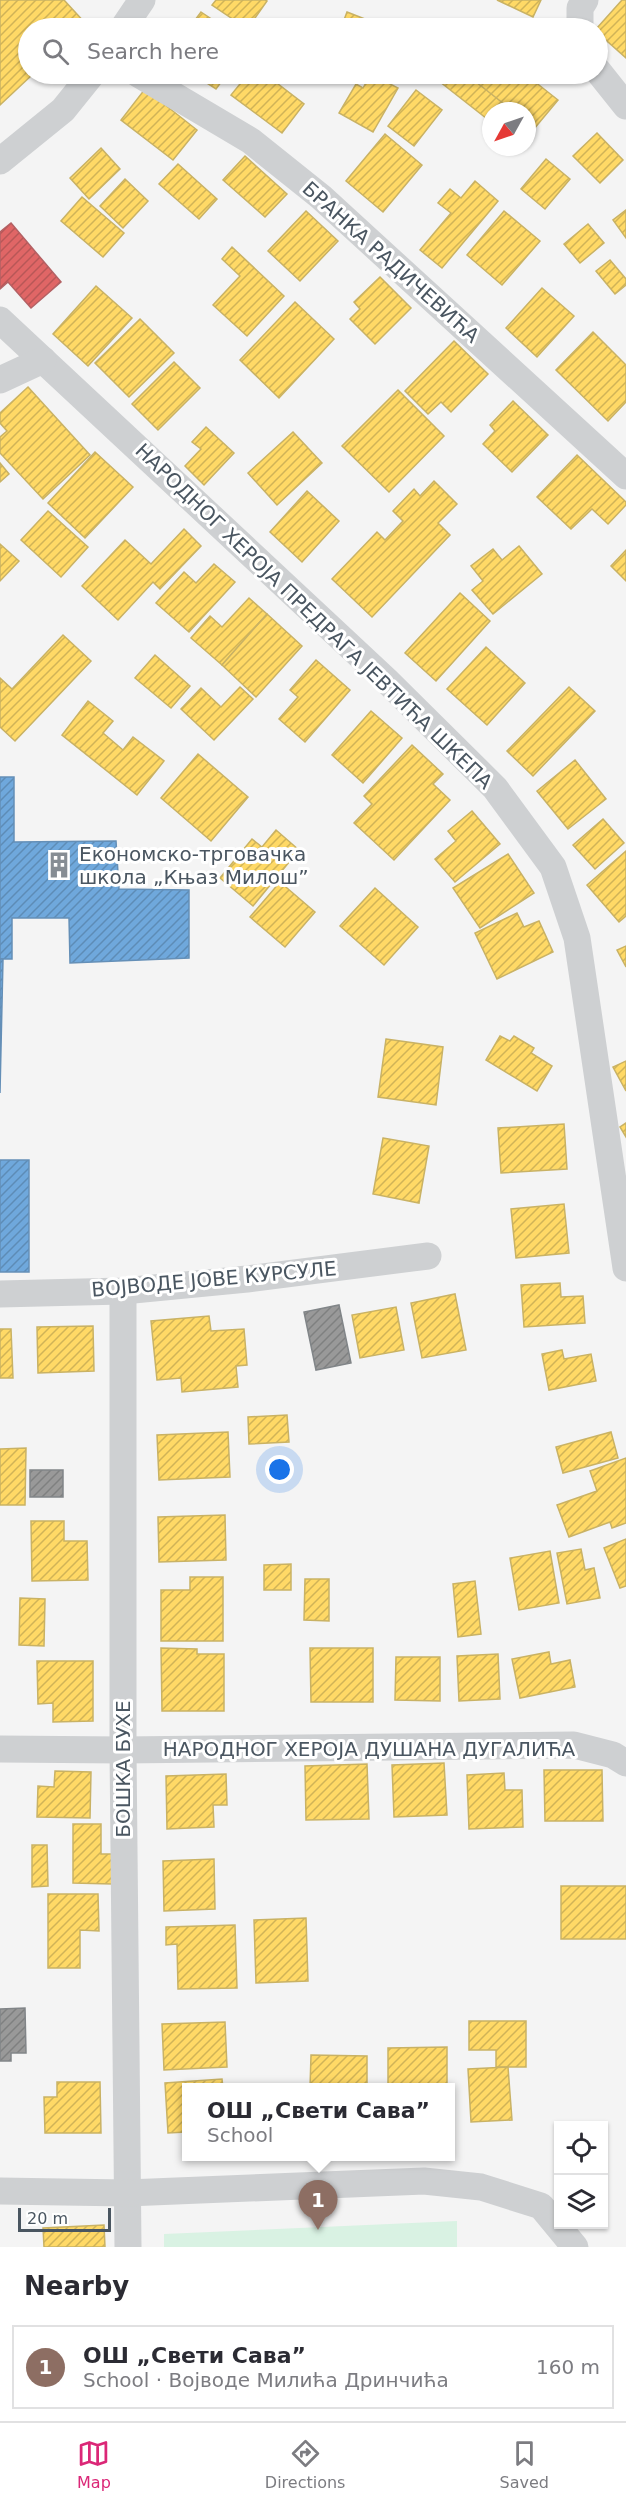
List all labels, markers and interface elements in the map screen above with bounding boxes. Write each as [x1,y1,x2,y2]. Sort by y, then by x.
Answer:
search box [18,18,608,84]
icon: search [39,35,72,68]
text: Search here [87,39,219,64]
north arrow [482,102,536,156]
street label: БРАНКА РАДИЧЕВИЋА [298,176,485,348]
street label: НАРОДНОГ ХЕРОЈА ПРЕДРАГА ЈЕВТИЋА ШКЕПА [130,438,498,794]
place label: Економско-трговачка школа „Књаз Милош” [79,842,309,889]
building icon: Економско-трговачка школа „Књаз Милош” [44,850,74,880]
street label: ВОЈВОДЕ ЈОВЕ КУРСУЛЕ [90,1256,338,1302]
your location [265,1455,294,1484]
street label: БОШКА БУХЕ [111,1700,135,1838]
street label: НАРОДНОГ ХЕРОЈА ДУШАНА ДУГАЛИЋА [163,1737,576,1761]
popup [182,2083,455,2161]
text: ОШ „Свети Сава” [207,2098,430,2123]
map controls [554,2121,608,2229]
button: locate [554,2121,608,2175]
text: School [207,2123,273,2147]
button: layers [554,2175,608,2229]
pin: 1 [298,2180,338,2230]
scale bar [18,2205,111,2232]
text: 20 m [27,2209,68,2228]
text: Nearby [24,2271,129,2301]
text: ОШ „Свети Сава” [83,2343,306,2368]
text: 1 [39,2355,52,2379]
text: 160 m [536,2355,600,2379]
text: School · Војводе Милића Дринчића [83,2368,449,2392]
tab: Map [77,2437,111,2492]
tab: Directions [265,2437,345,2492]
tab: Saved [500,2437,549,2492]

